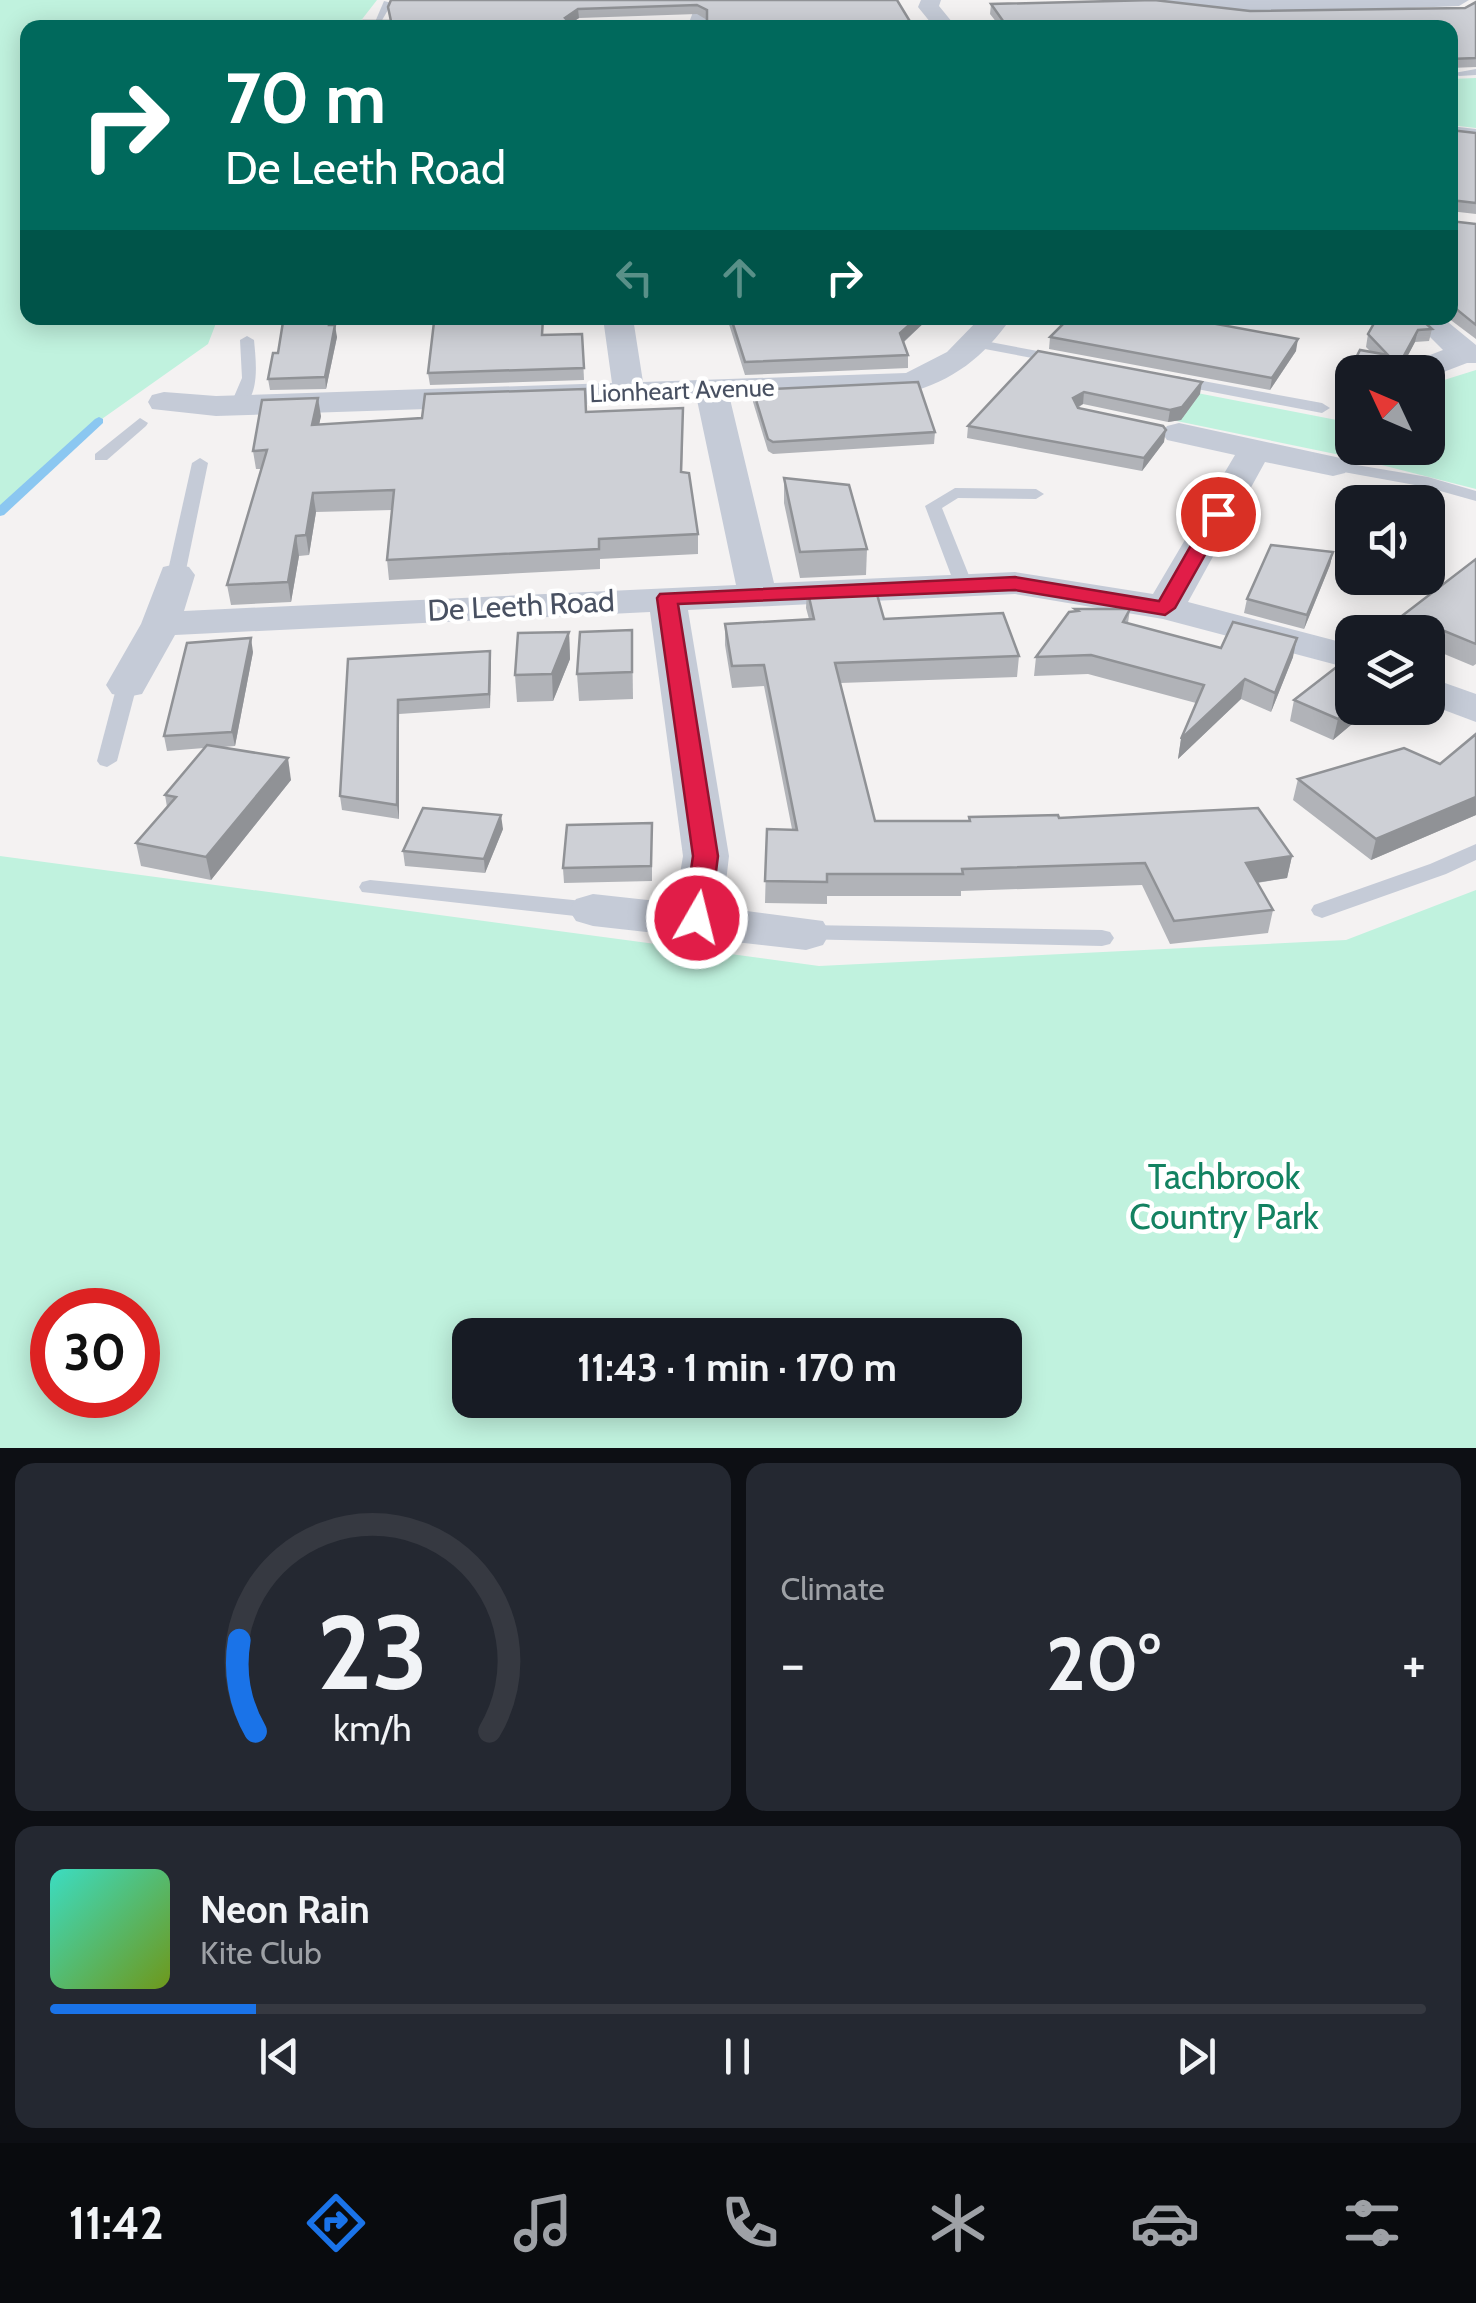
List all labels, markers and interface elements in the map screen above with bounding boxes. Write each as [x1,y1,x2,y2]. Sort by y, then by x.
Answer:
text: 70 m [225,55,386,141]
icon: right [60,60,190,190]
text: De Leeth Road [225,141,506,195]
icon: left [607,250,662,305]
icon: ahead [712,250,767,305]
icon: right [817,250,872,305]
north arrow [1335,355,1445,465]
map controls [1335,355,1445,725]
street label: Lionheart Avenue [589,372,775,408]
pin [1176,472,1261,557]
button: sound [1335,485,1445,595]
icon: arrive [1191,487,1246,542]
street label: De Leeth Road [426,582,616,629]
button: layers [1335,615,1445,725]
position arrow [645,866,749,970]
park label: Tachbrook Country Park [1129,1155,1319,1238]
speed limit sign: 30 [30,1288,160,1418]
text: 11:43 · 1 min · 170 m [577,1344,897,1391]
text: Climate [781,1569,885,1608]
text: 23 [317,1589,428,1715]
text: 20° [1046,1618,1160,1709]
text: − [781,1630,805,1697]
text: + [1402,1630,1426,1697]
text: km/h [334,1707,412,1750]
text: Neon Rain [200,1886,370,1933]
text: Kite Club [200,1933,322,1972]
icon: previous [252,2029,307,2084]
icon: pause [710,2029,765,2084]
icon: next [1169,2029,1224,2084]
icon: directions [301,2188,371,2258]
icon: music [508,2188,578,2258]
icon: phone [715,2188,785,2258]
icon: climate [923,2188,993,2258]
icon: car [1130,2188,1200,2258]
icon: filters [1337,2188,1407,2258]
text: 11:42 [69,2196,164,2250]

